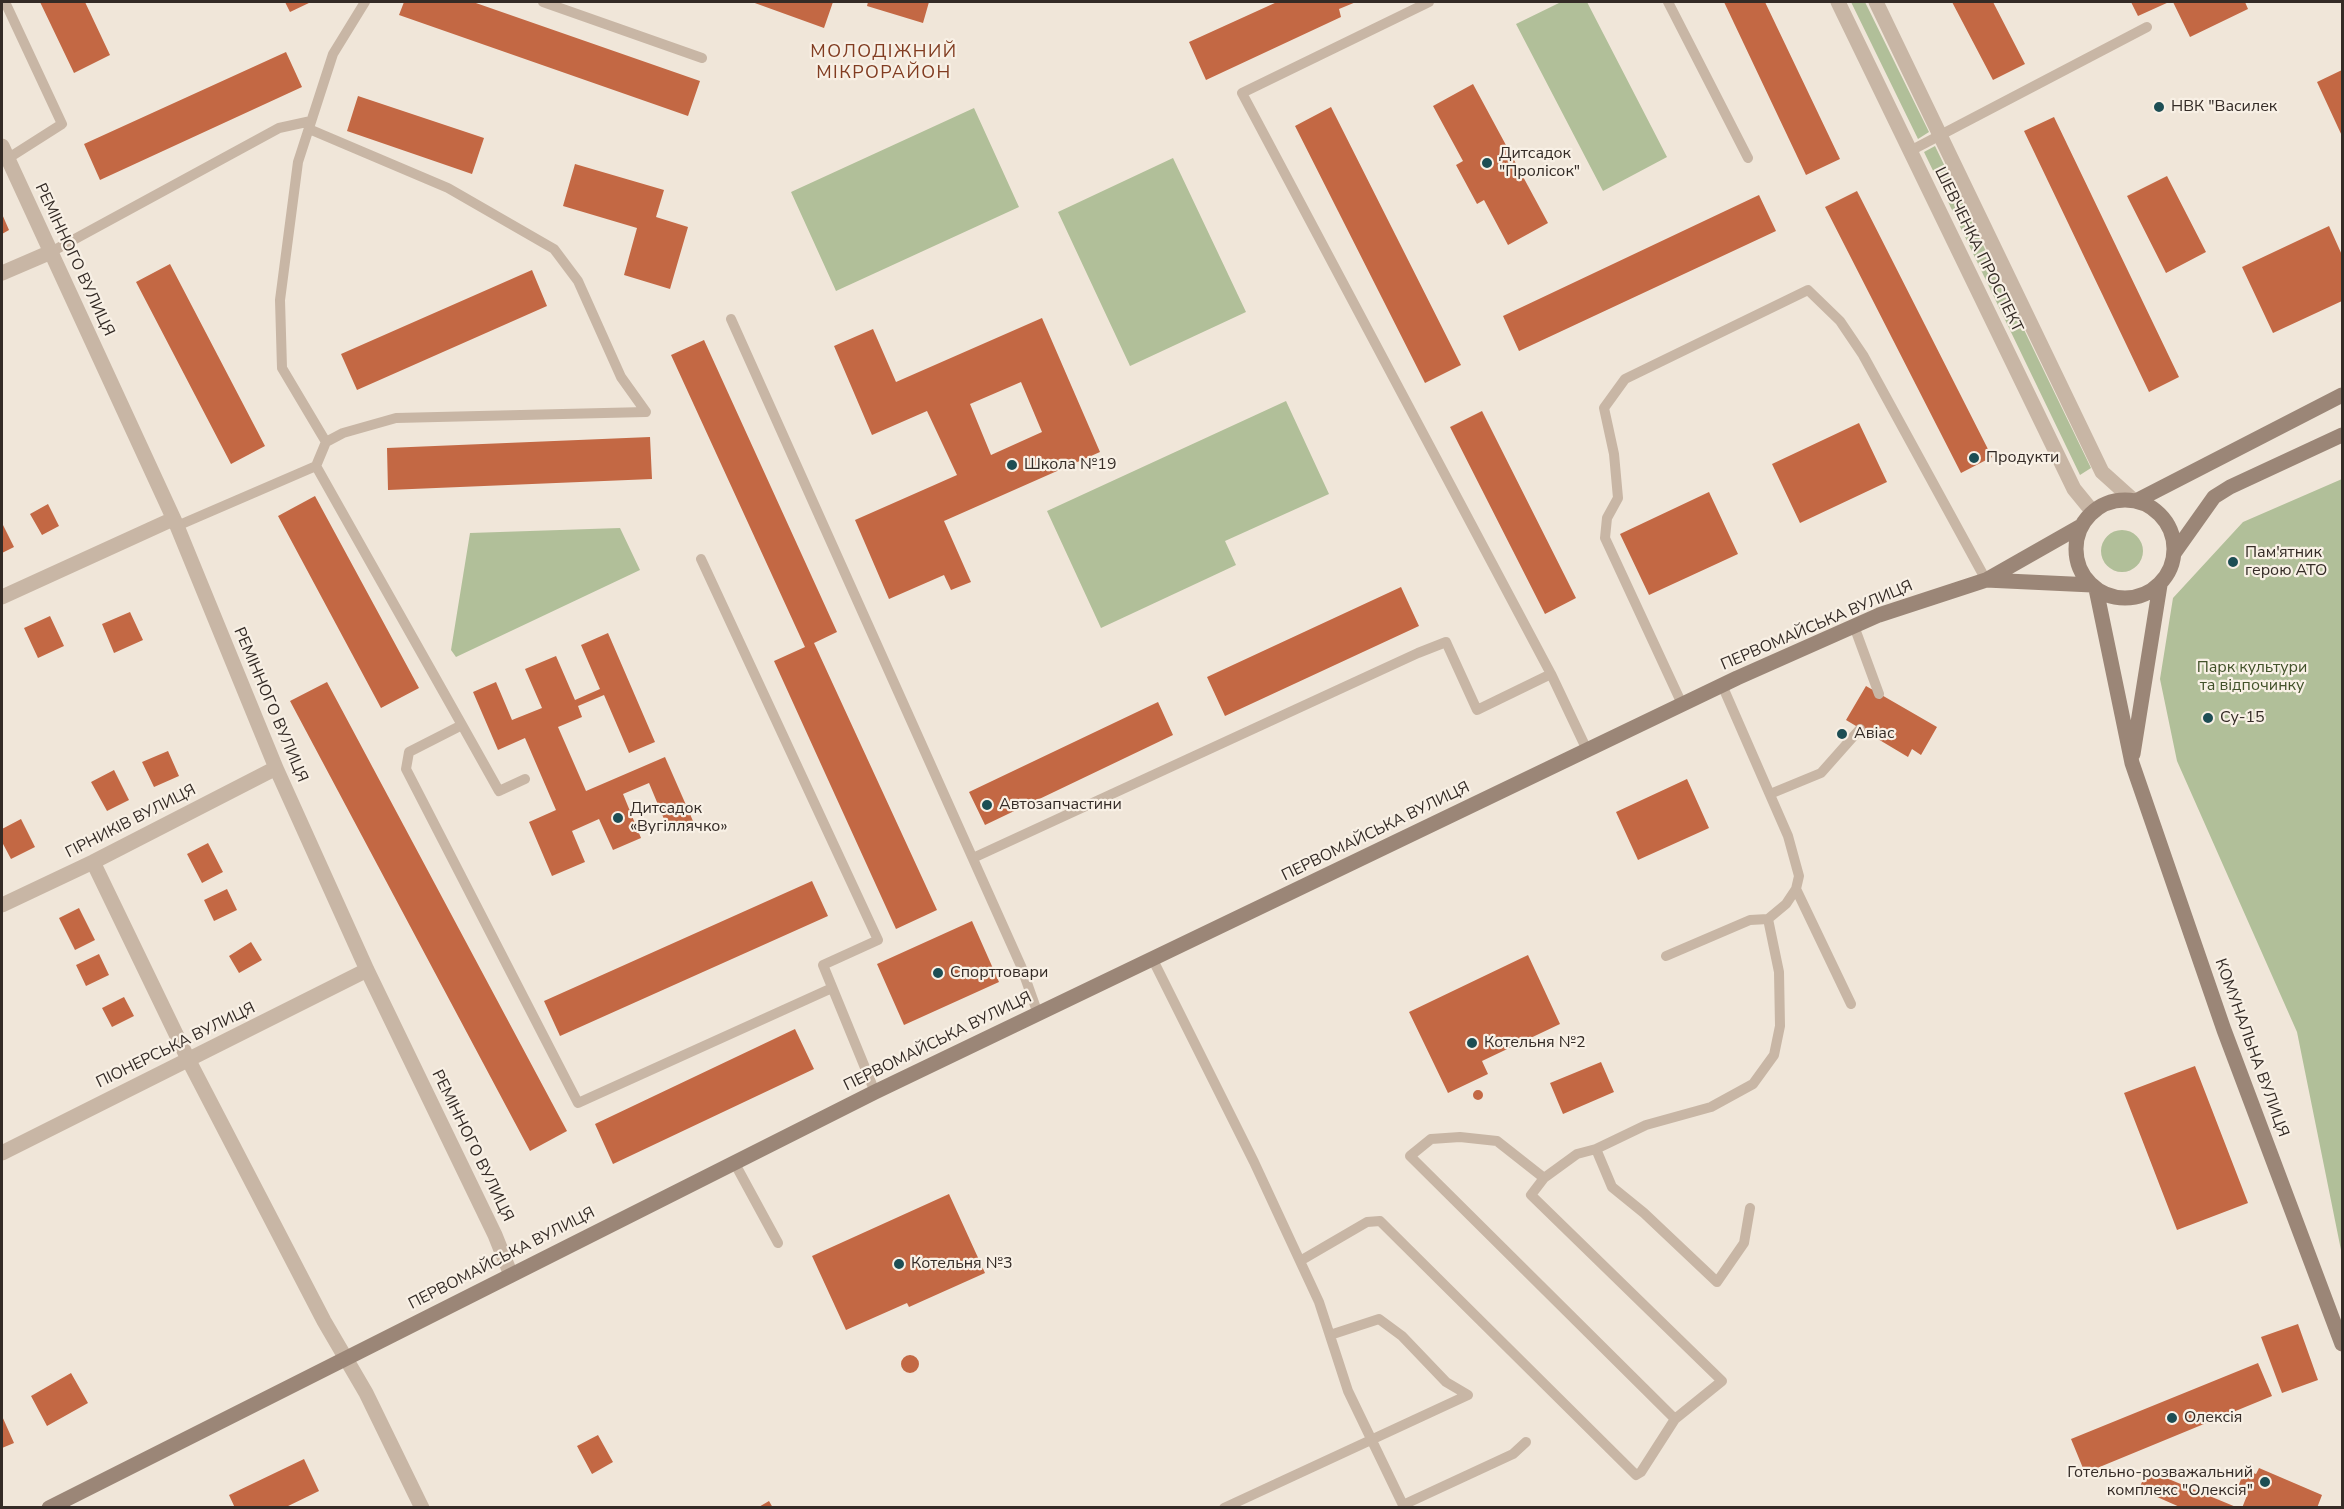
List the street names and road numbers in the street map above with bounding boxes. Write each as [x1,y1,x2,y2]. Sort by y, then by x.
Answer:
street label: ШЕВЧЕНКА ПРОСПЕКТ [1930,164,2026,336]
street label: РЕМІННОГО ВУЛИЦЯ [30,181,118,339]
street label: ПЕРВОМАЙСЬКА ВУЛИЦЯ [1718,577,1916,675]
street label: РЕМІННОГО ВУЛИЦЯ [229,625,311,785]
street label: ПЕРВОМАЙСЬКА ВУЛИЦЯ [1279,778,1473,886]
street label: ГІРНИКІВ ВУЛИЦЯ [63,781,199,863]
street label: КОМУНАЛЬНА ВУЛИЦЯ [2210,956,2292,1140]
street label: ПЕРВОМАЙСЬКА ВУЛИЦЯ [841,988,1035,1096]
street label: ПІОНЕРСЬКА ВУЛИЦЯ [93,999,259,1093]
street label: РЕМІННОГО ВУЛИЦЯ [427,1067,517,1225]
street label: ПЕРВОМАЙСЬКА ВУЛИЦЯ [406,1204,598,1314]

